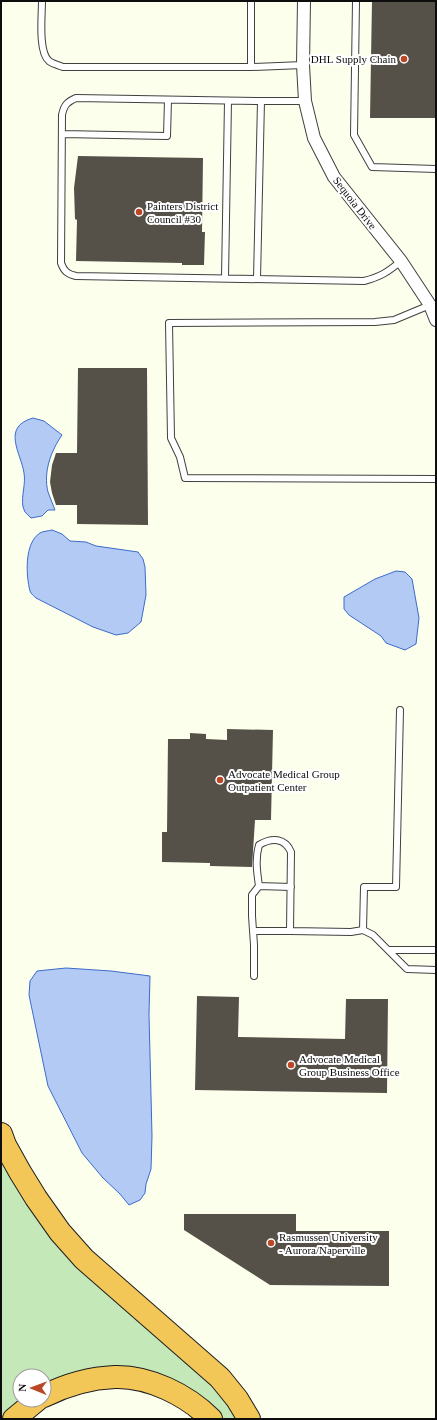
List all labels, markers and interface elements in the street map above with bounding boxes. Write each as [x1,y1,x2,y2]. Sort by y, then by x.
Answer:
place label: DHL Supply Chain [311,53,396,65]
marker: DHL Supply Chain [399,54,409,64]
street label: Sequoia Drive [331,174,379,232]
place label: Painters District Council #30 [147,200,218,225]
marker: Painters District Council #30 [134,207,144,217]
place label: Advocate Medical Group Outpatient Center [228,768,340,793]
marker: Advocate Medical Group Outpatient Center [215,775,225,785]
place label: Advocate Medical Group Business Office [299,1053,400,1078]
marker: Advocate Medical Group Business Office [286,1060,296,1070]
place label: Rasmussen University - Aurora/Naperville [279,1231,378,1256]
marker: Rasmussen University - Aurora/Naperville [266,1238,276,1248]
north arrow [12,1368,52,1408]
text: N [16,1384,28,1392]

